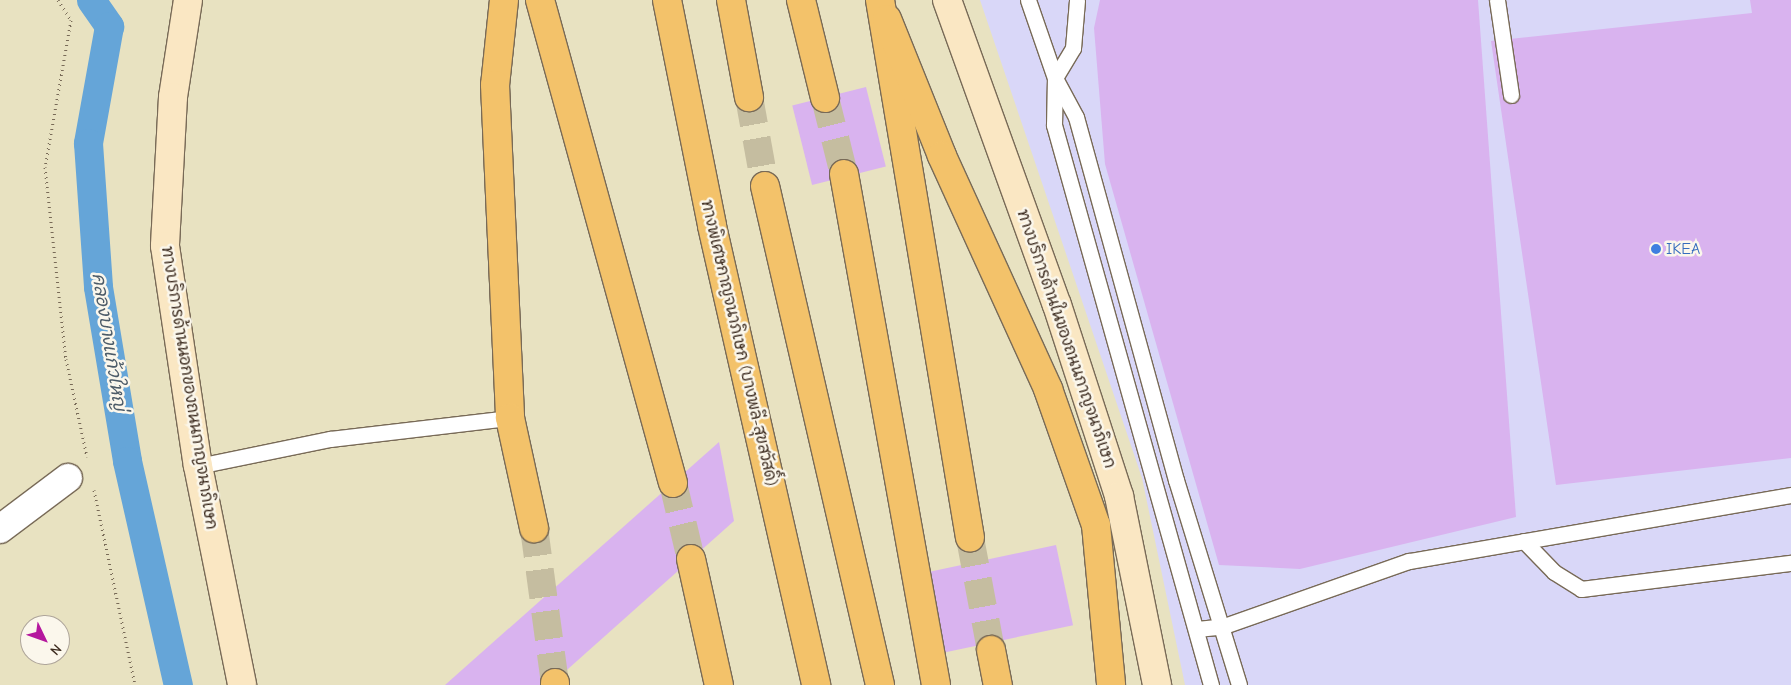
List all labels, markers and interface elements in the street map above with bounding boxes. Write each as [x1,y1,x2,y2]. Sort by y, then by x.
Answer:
street label: ทางพิเศษกาญจนาภิเษก (บางพลี-สุขสวัสดิ์) [697,198,781,488]
street label: ทางบริการด้านในของถนนกาญจนาภิเษก [1013,207,1119,471]
place label: IKEA [1666,239,1700,259]
marker: IKEA [1650,243,1662,255]
street label: ทางบริการด้านนอกของถนนกาญจนาภิเษก [157,245,221,531]
water label: คลองบางแก้วใหญ่ [86,272,130,412]
north arrow [20,615,70,665]
text: N [46,641,65,659]

